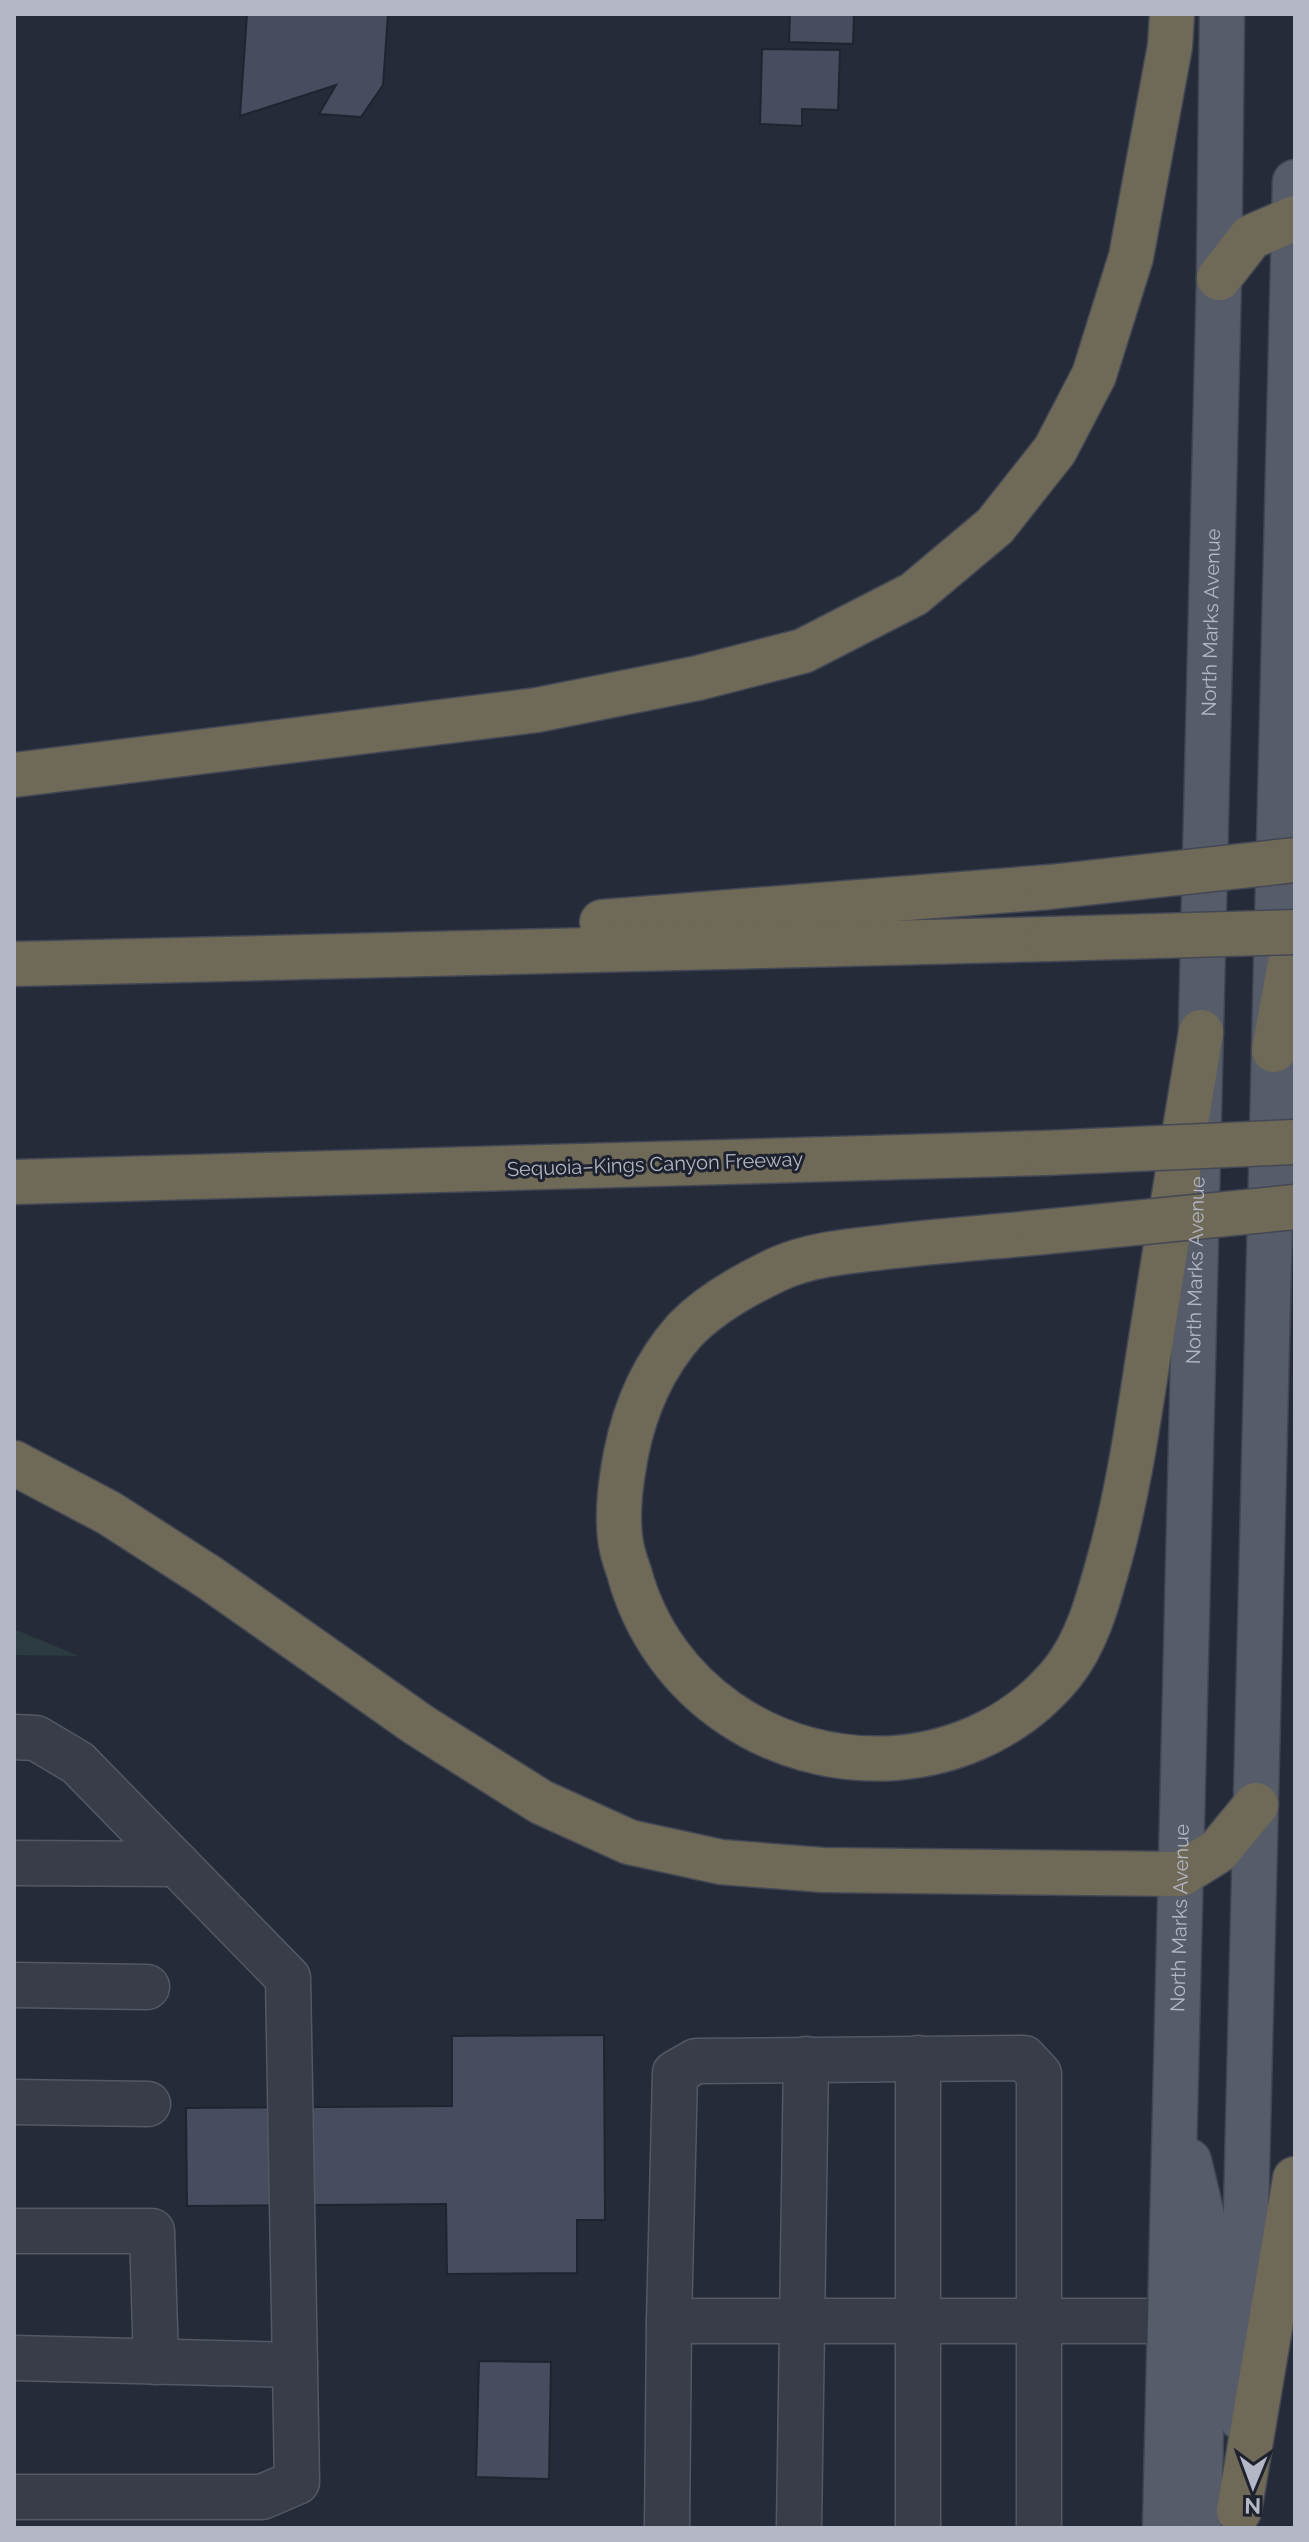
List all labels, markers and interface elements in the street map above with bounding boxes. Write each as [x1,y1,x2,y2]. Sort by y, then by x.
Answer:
street label: North Marks Avenue [1196,528,1225,717]
street label: Sequoia–Kings Canyon Freeway [507,1147,804,1181]
street label: North Marks Avenue [1181,1176,1209,1365]
street label: North Marks Avenue [1165,1824,1194,2012]
north arrow [1213,2446,1293,2526]
text: N [1244,2493,1261,2519]

